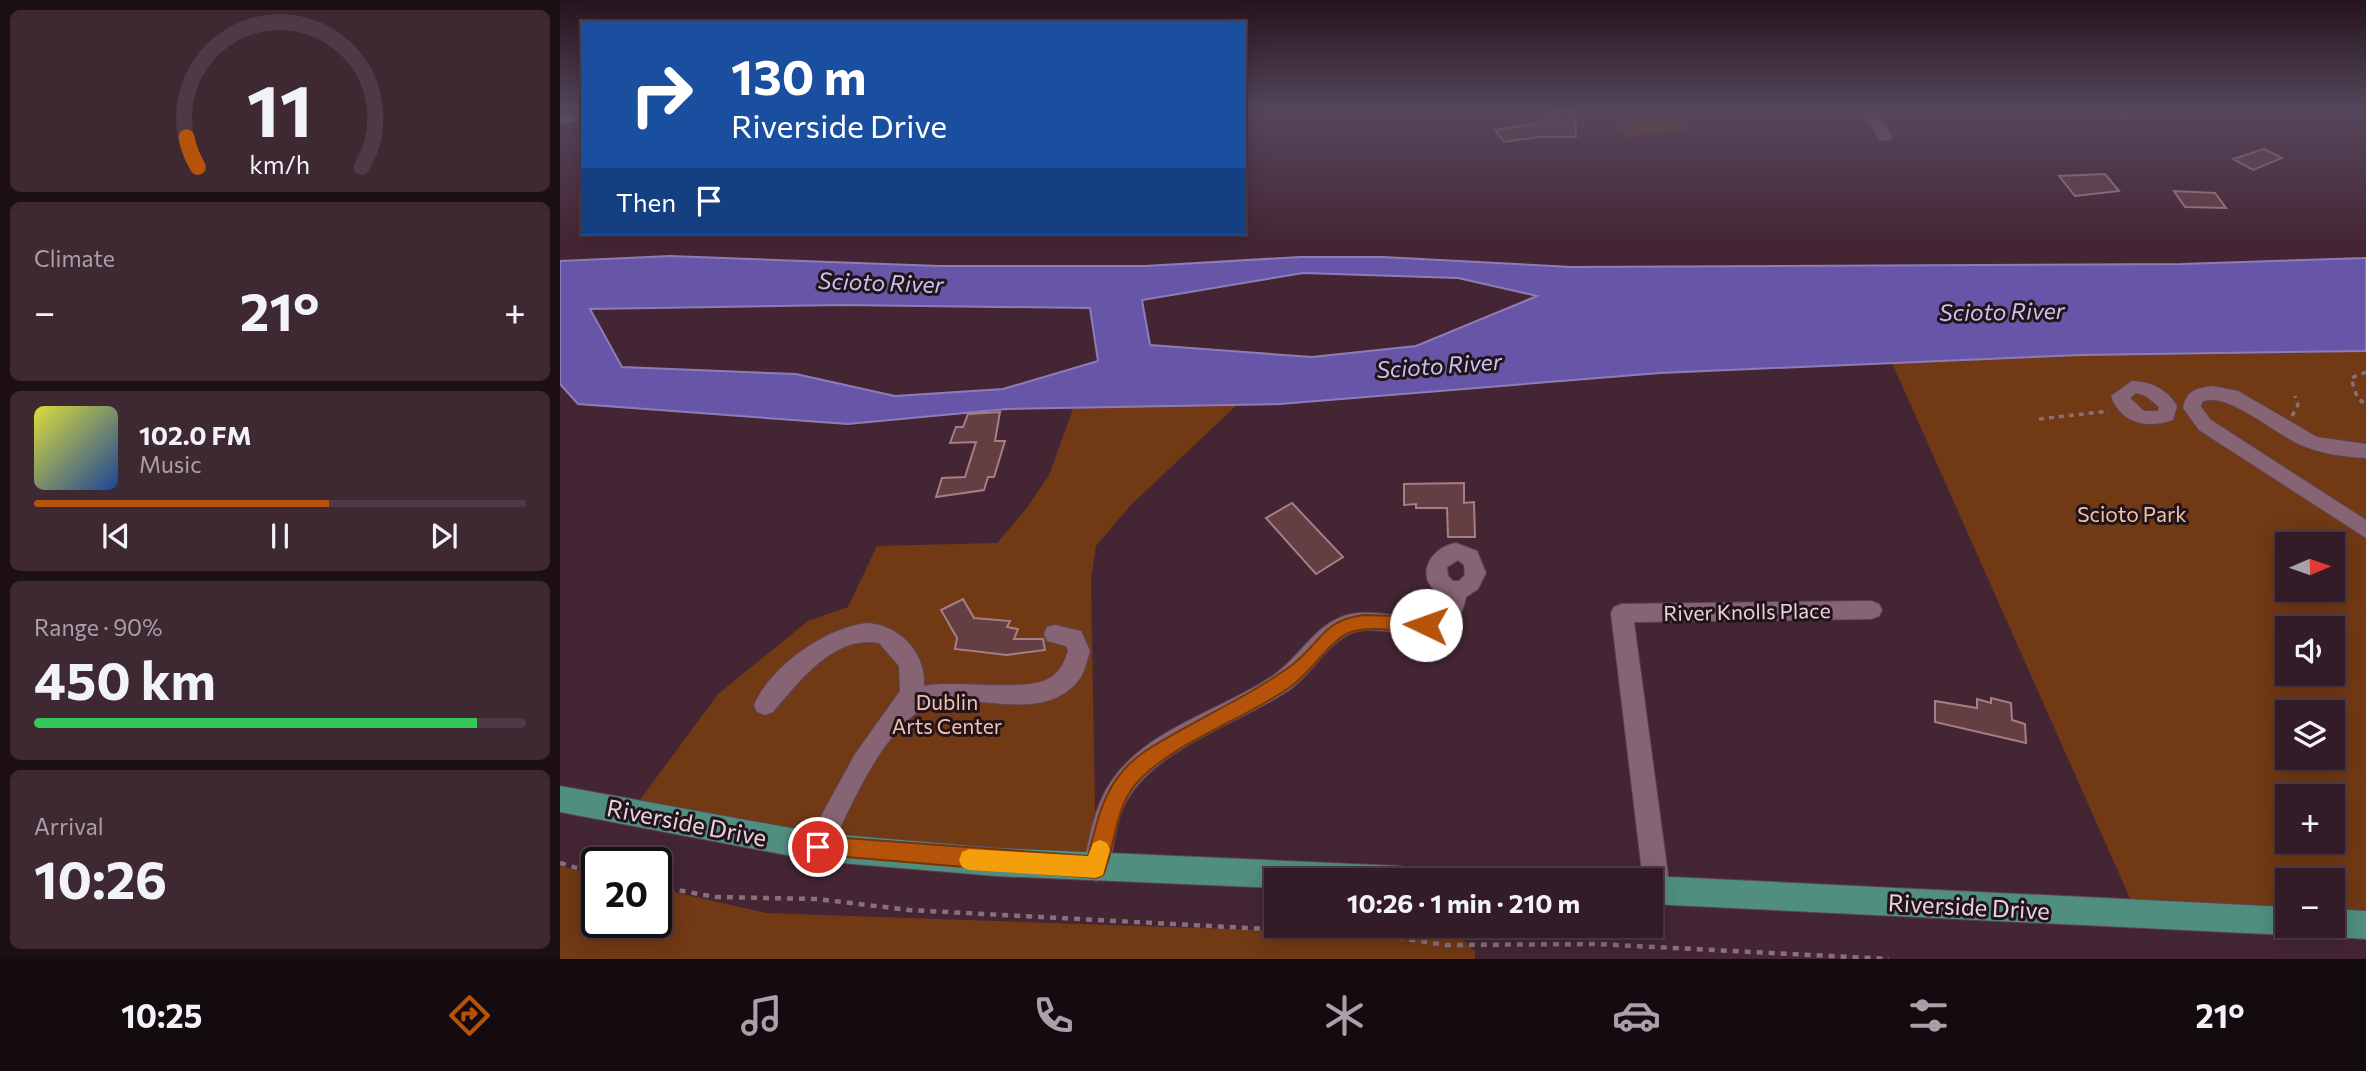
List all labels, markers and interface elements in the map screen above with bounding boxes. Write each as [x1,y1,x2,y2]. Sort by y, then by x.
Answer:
text: 130 m [731,45,866,105]
icon: right [616,49,707,140]
text: 11 [247,63,313,152]
text: Riverside Drive [731,105,947,145]
text: km/h [250,149,310,179]
icon: arrive [690,182,728,220]
text: Then [616,186,676,217]
text: Climate [34,244,115,272]
water label: Scioto River [818,266,945,298]
text: 21° [240,278,319,342]
text: − [34,287,56,334]
text: + [504,287,526,334]
water label: Scioto River [1939,296,2066,326]
water label: Scioto River [1375,347,1503,383]
text: 102.0 FM [139,419,252,450]
text: Music [139,450,202,478]
park label: Scioto Park [2077,501,2187,526]
icon: previous [97,517,135,555]
icon: pause [261,517,299,555]
icon: next [425,517,463,555]
north arrow [2275,532,2345,602]
map controls [2275,532,2345,938]
position arrow [1389,588,1463,662]
street label: River Knolls Place [1663,597,1831,625]
text: Range · 90% [34,613,162,641]
button: sound [2275,616,2345,686]
text: 450 km [34,647,216,711]
park label: Dublin Arts Center [892,689,1002,738]
button: layers [2275,700,2345,770]
button: + [2275,784,2345,854]
street label: Riverside Drive [605,792,769,852]
text: Arrival [34,812,104,840]
pin [788,817,848,877]
icon: arrive [799,828,837,866]
text: 10:26 [34,846,167,910]
speed limit sign: 20 [581,847,672,938]
button: − [2275,868,2345,938]
text: 10:26 · 1 min · 210 m [1347,887,1580,918]
street label: Riverside Drive [1887,887,2051,925]
icon: directions [445,991,494,1040]
icon: music [737,991,786,1040]
icon: phone [1029,991,1078,1040]
icon: climate [1320,991,1369,1040]
icon: car [1612,991,1661,1040]
icon: filters [1904,991,1953,1040]
text: 10:25 [121,995,202,1035]
text: 21° [2196,995,2245,1035]

